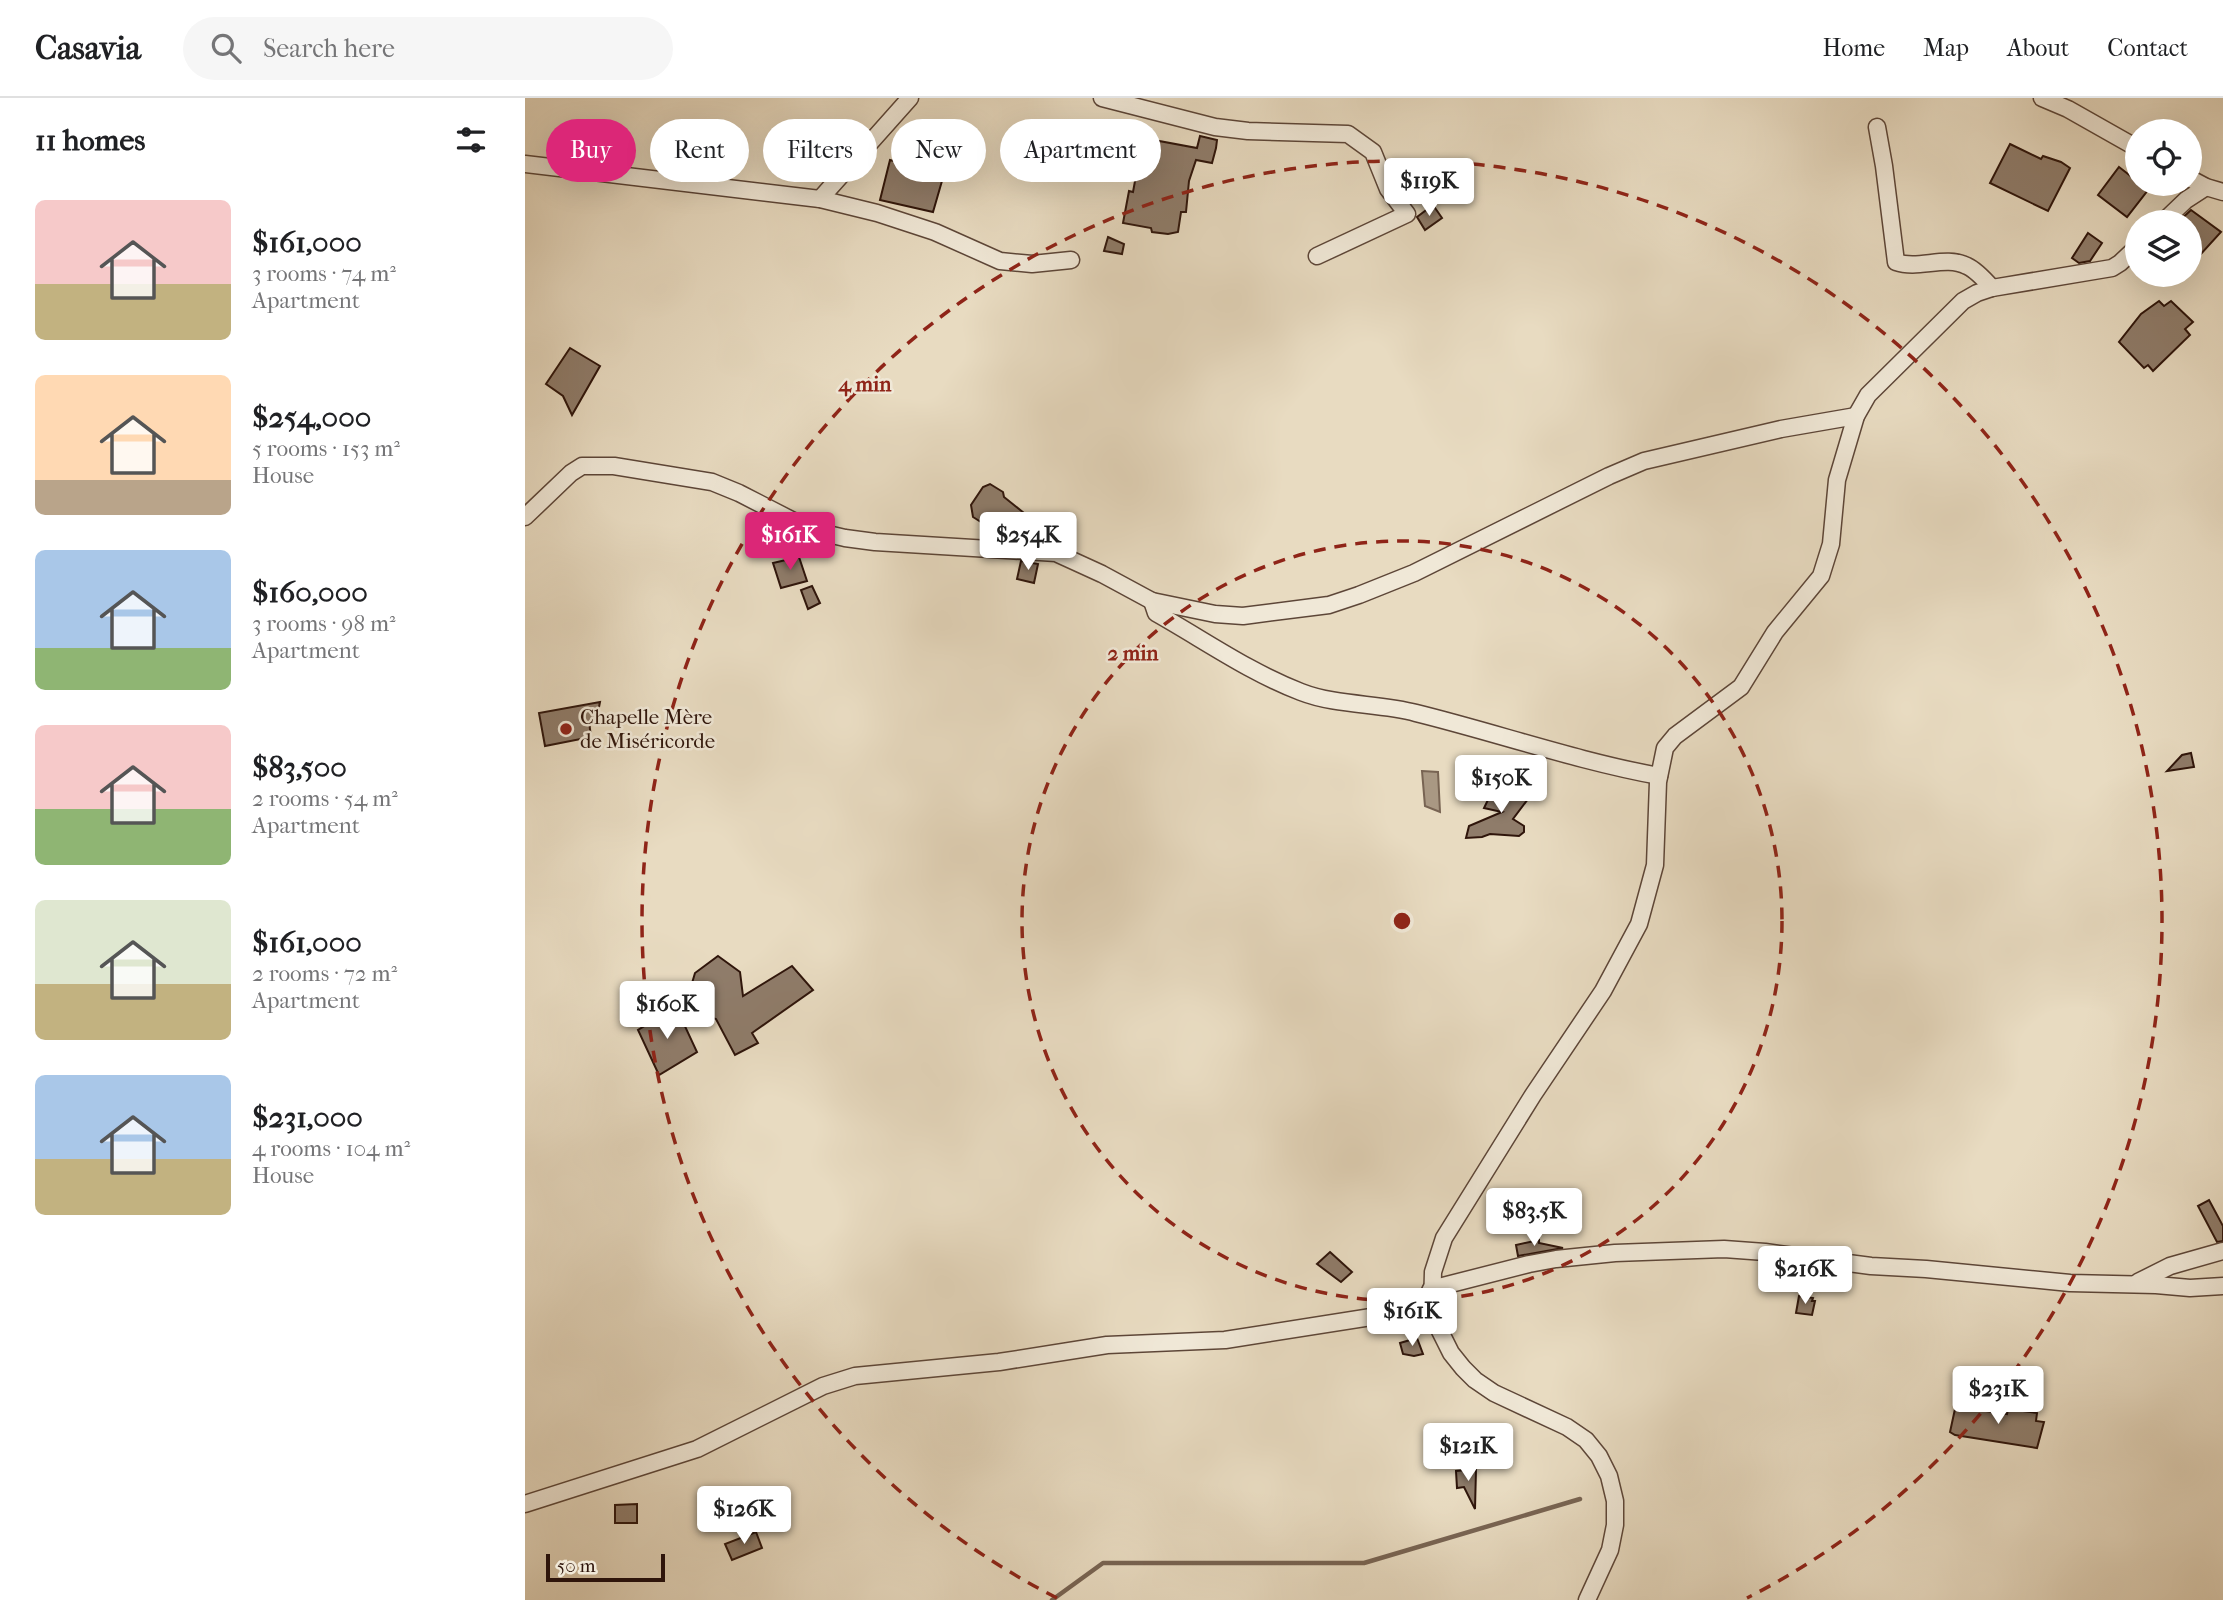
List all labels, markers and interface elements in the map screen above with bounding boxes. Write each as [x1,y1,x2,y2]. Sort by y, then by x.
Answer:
search box [183,17,673,80]
text: Casavia [35,29,141,68]
icon: search [207,29,245,67]
text: Search here [263,33,395,64]
text: Home [1823,34,1885,62]
text: Map [1923,34,1969,62]
text: About [2007,34,2069,62]
text: Contact [2107,34,2188,62]
chip: Buy [546,119,636,182]
chip: Rent [650,119,749,182]
chip: Filters [763,119,877,182]
chip: New [891,119,986,182]
chip: Apartment [1000,119,1161,182]
map controls [2125,119,2202,287]
button: locate [2125,119,2202,196]
icon: filters [452,121,490,159]
text: 11 homes [35,123,145,158]
pin: $119K [1380,158,1478,218]
text: $119K [1400,167,1458,194]
button: layers [2125,210,2202,287]
text: $161,000 [252,225,362,260]
icon: home [91,228,175,312]
text: 3 rooms · 74 m² [252,260,396,287]
text: Apartment [252,287,360,314]
text: 4 min [838,372,892,397]
text: $254,000 [252,400,371,435]
icon: home [91,403,175,487]
text: 5 rooms · 153 m² [252,435,400,462]
text: House [252,462,314,489]
pin: $161K [741,512,839,572]
pin: $254K [979,512,1077,572]
text: $161K [761,521,819,548]
text: $254K [996,521,1060,548]
text: $160,000 [252,575,368,610]
icon: home [91,578,175,662]
text: 3 rooms · 98 m² [252,610,396,637]
text: Apartment [252,637,360,664]
text: 2 min [1107,641,1159,665]
place label: Chapelle Mère de Miséricorde [580,705,715,753]
marker: Chapelle Mère de Miséricorde [558,721,574,737]
text: $83,500 [252,750,347,785]
icon: home [91,753,175,837]
pin: $150K [1452,756,1550,815]
text: $150K [1471,764,1531,791]
text: 2 rooms · 54 m² [252,785,398,812]
text: Apartment [252,812,360,839]
centre of rings [1390,909,1414,933]
text: $161,000 [252,925,362,960]
icon: home [91,928,175,1012]
text: 2 rooms · 72 m² [252,960,397,987]
pin: $160K [618,982,716,1041]
text: Apartment [252,987,360,1014]
text: $160K [636,990,698,1017]
text: $231,000 [252,1100,363,1135]
icon: home [91,1103,175,1187]
text: 4 rooms · 104 m² [252,1135,410,1162]
text: House [252,1162,314,1189]
pin: $83.5K [1477,1188,1591,1248]
text: $83.5K [1502,1197,1566,1224]
pin: $216K [1756,1246,1854,1306]
text: $216K [1774,1255,1836,1282]
pin: $161K [1363,1288,1461,1348]
text: $161K [1383,1297,1441,1324]
pin: $231K [1949,1366,2047,1426]
text: $231K [1969,1375,2027,1402]
pin: $121K [1419,1424,1517,1483]
text: $121K [1439,1432,1497,1459]
pin: $126K [695,1486,793,1546]
text: $126K [713,1495,775,1522]
scale bar [546,1551,665,1583]
text: 50 m [557,1555,596,1577]

